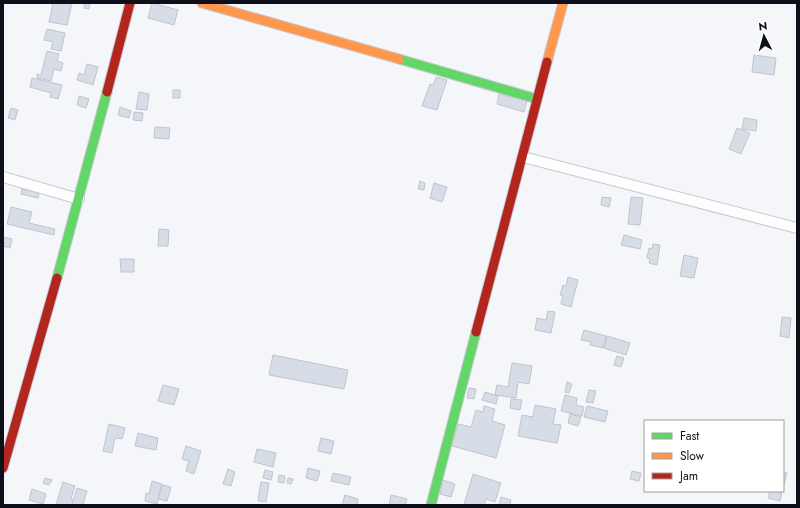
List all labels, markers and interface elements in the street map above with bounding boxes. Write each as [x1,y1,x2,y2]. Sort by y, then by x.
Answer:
north arrow [744,16,784,56]
text: N [758,18,768,34]
legend [644,420,784,492]
text: Fast [680,427,699,445]
text: Slow [680,447,705,465]
text: Jam [678,467,698,485]

